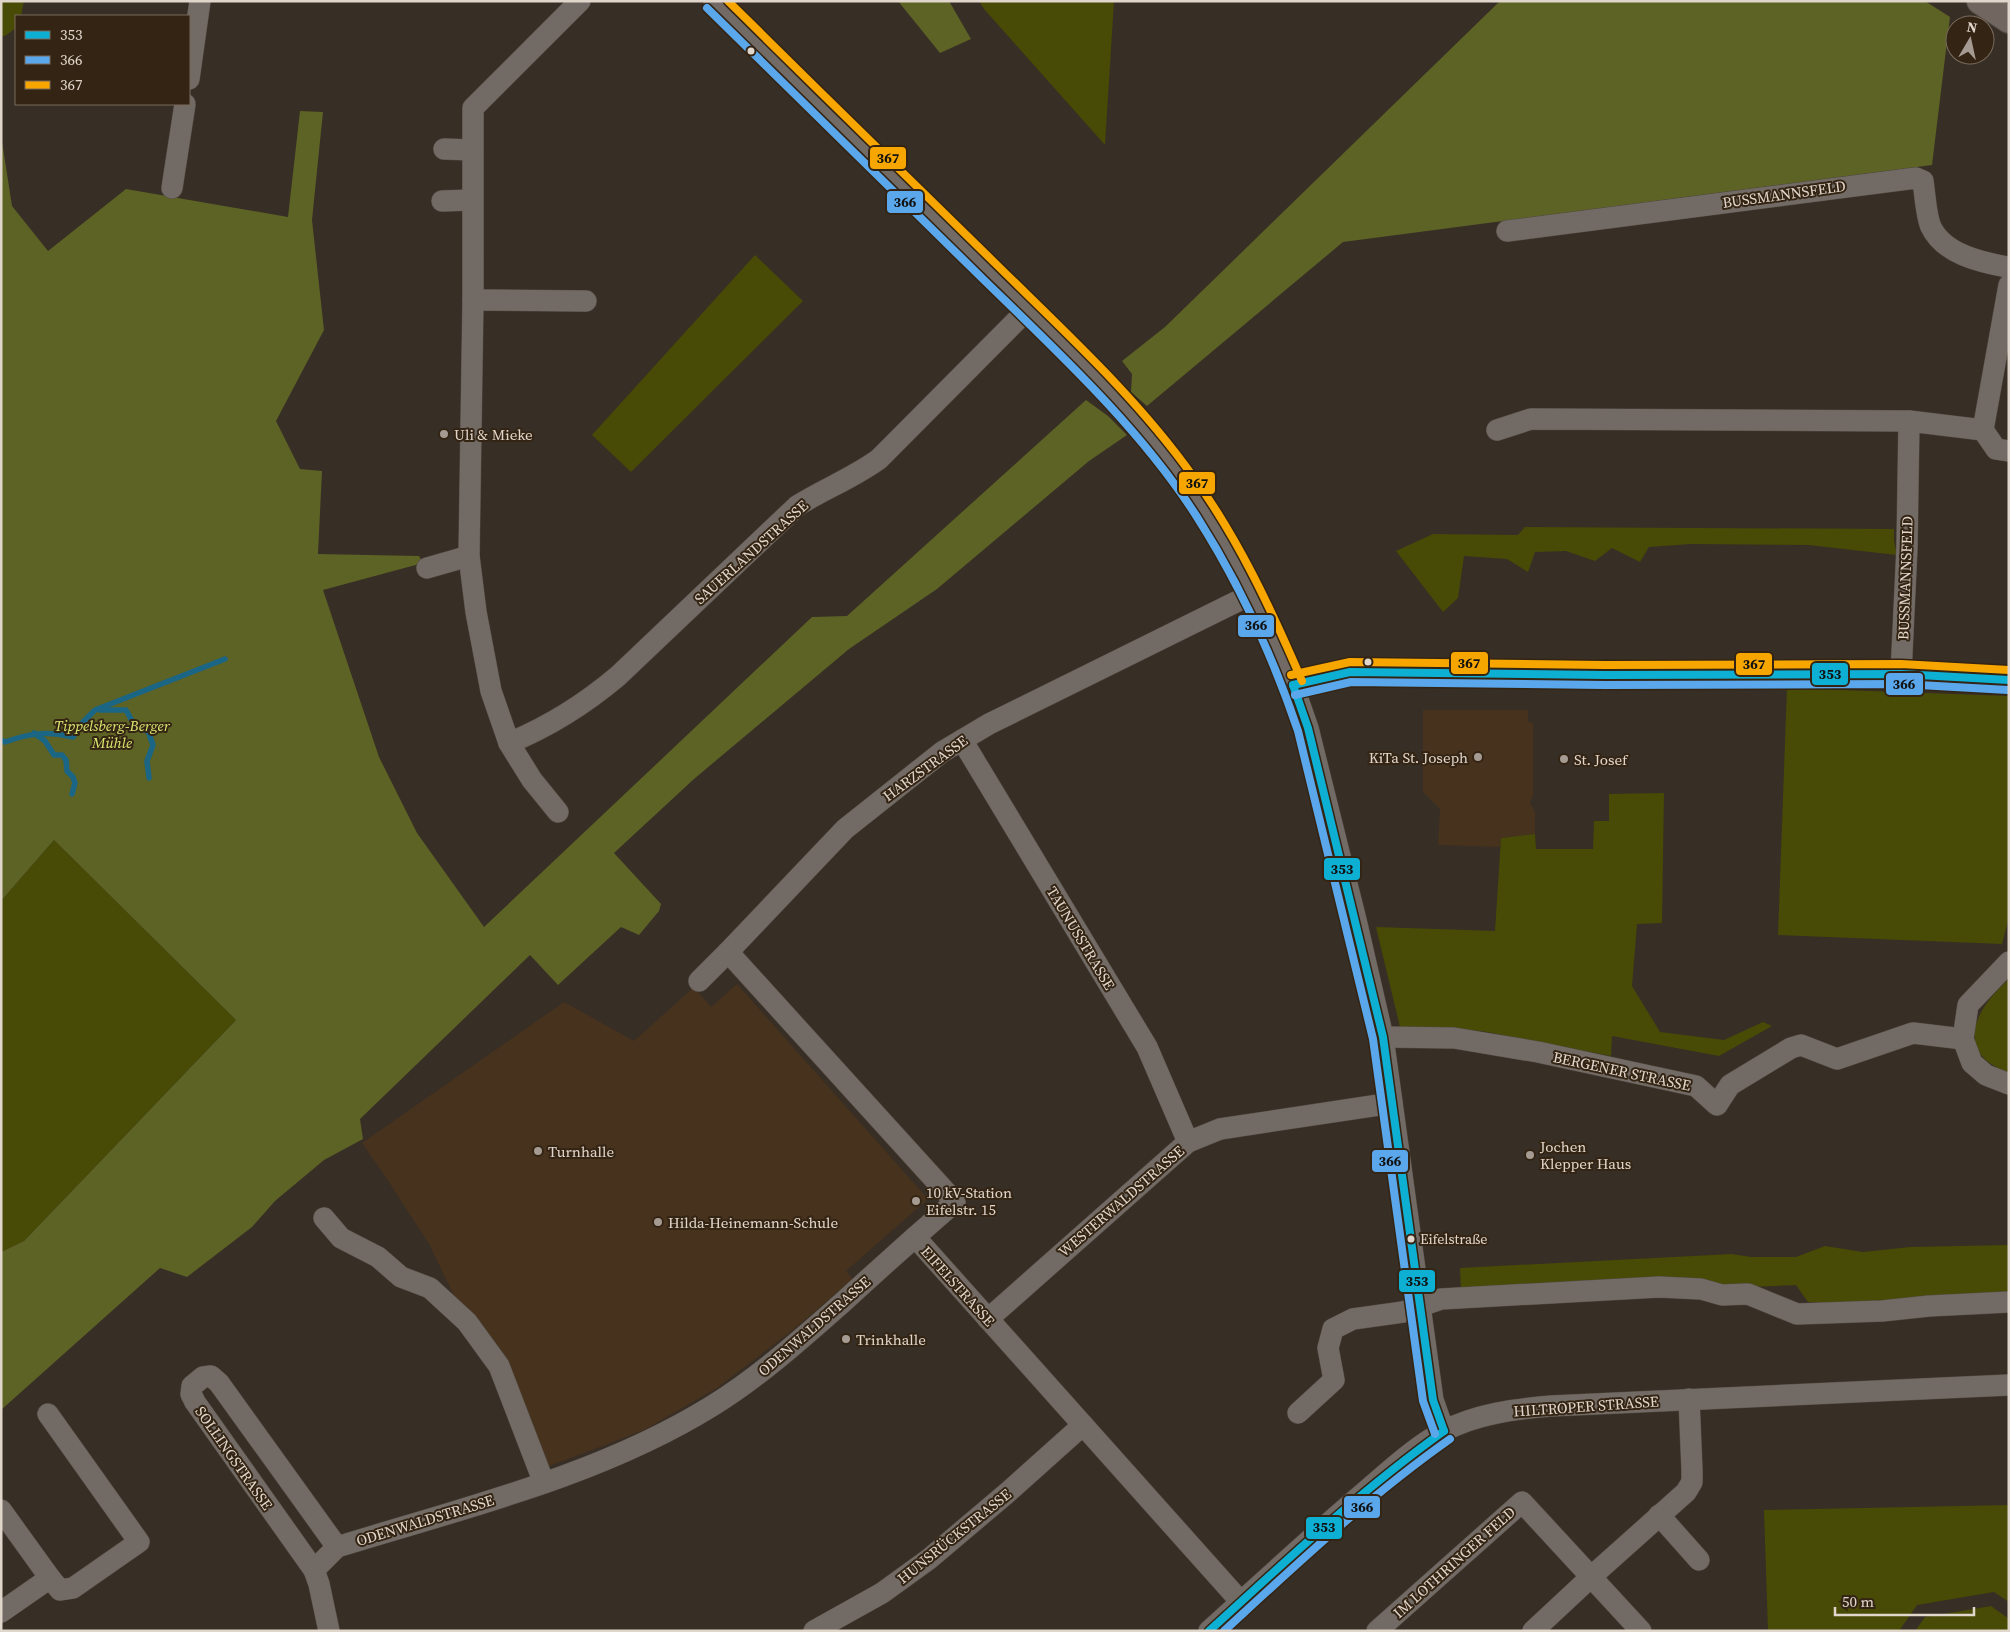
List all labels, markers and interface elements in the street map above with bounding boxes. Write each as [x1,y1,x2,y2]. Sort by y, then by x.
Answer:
legend [15,15,190,105]
north arrow [1945,15,1995,65]
text: N [1965,16,1979,38]
text: 353 [60,24,83,45]
unlabelled marker [746,46,756,56]
text: 366 [60,49,83,70]
text: 367 [60,74,83,95]
line badge: 367 [869,146,907,170]
text: 367 [877,148,900,168]
street label: BUSSMANNSFELD [1721,175,1847,213]
line badge: 366 [886,190,924,214]
text: 366 [894,192,917,212]
place label: Uli & Mieke [454,424,533,445]
marker: Uli & Mieke [438,428,450,440]
line badge: 367 [1178,471,1216,495]
text: 367 [1186,473,1209,493]
street label: SAUERLANDSTRASSE [690,495,812,609]
street label: BUSSMANNSFELD [1892,516,1918,640]
line badge: 366 [1237,614,1275,638]
text: 366 [1245,615,1268,635]
line badge: 367 [1450,651,1489,675]
line badge: 367 [1735,652,1773,676]
text: 367 [1458,653,1481,673]
text: 367 [1743,654,1766,674]
unlabelled marker [1363,657,1373,667]
line badge: 353 [1811,662,1849,686]
text: 353 [1819,664,1842,684]
line badge: 366 [1885,672,1924,696]
text: 366 [1893,674,1916,694]
park label: Tippelsberg-Berger Mühle [54,715,171,753]
street label: HARZSTRASSE [878,730,972,806]
place label: KiTa St. Joseph [1369,747,1468,768]
place label: St. Josef [1574,749,1629,770]
marker: KiTa St. Joseph [1472,751,1484,763]
marker: St. Josef [1558,753,1570,765]
line badge: 353 [1323,857,1361,881]
text: 353 [1331,859,1354,879]
street label: TAUNUSSTRASSE [1042,882,1120,994]
street label: BERGENER STRASSE [1551,1046,1693,1096]
place label: Jochen Klepper Haus [1539,1136,1631,1174]
street label: WESTERWALDSTRASSE [1054,1140,1188,1262]
place label: Turnhalle [548,1141,615,1162]
marker: Turnhalle [532,1145,544,1157]
line badge: 366 [1371,1149,1409,1173]
marker: Jochen Klepper Haus [1524,1149,1536,1161]
text: 366 [1379,1151,1402,1171]
place label: 10 kV-Station Eifelstr. 15 [926,1182,1012,1220]
marker: 10 kV-Station Eifelstr. 15 [910,1195,922,1207]
place label: Hilda-Heinemann-Schule [668,1212,839,1233]
marker: Hilda-Heinemann-Schule [652,1216,664,1228]
place label: Eifelstraße [1420,1229,1487,1249]
marker: Eifelstraße [1406,1234,1416,1244]
street label: EIFELSTRASSE [916,1241,1000,1331]
line badge: 353 [1398,1269,1436,1293]
street label: ODENWALDSTRASSE [753,1271,875,1381]
text: 353 [1406,1271,1429,1291]
place label: Trinkhalle [856,1329,926,1350]
marker: Trinkhalle [840,1333,852,1345]
street label: HILTROPER STRASSE [1513,1390,1659,1422]
street label: SOLLINGSTRASSE [190,1402,278,1514]
street label: HUNSRÜCKSTRASSE [893,1484,1015,1588]
street label: ODENWALDSTRASSE [354,1489,496,1551]
line badge: 366 [1343,1495,1381,1519]
text: 366 [1351,1497,1374,1517]
street label: IM LOTHRINGER FELD [1388,1501,1520,1623]
line badge: 353 [1305,1516,1343,1540]
text: 353 [1313,1517,1336,1537]
scale bar [1835,1584,1974,1616]
text: 50 m [1842,1591,1874,1612]

